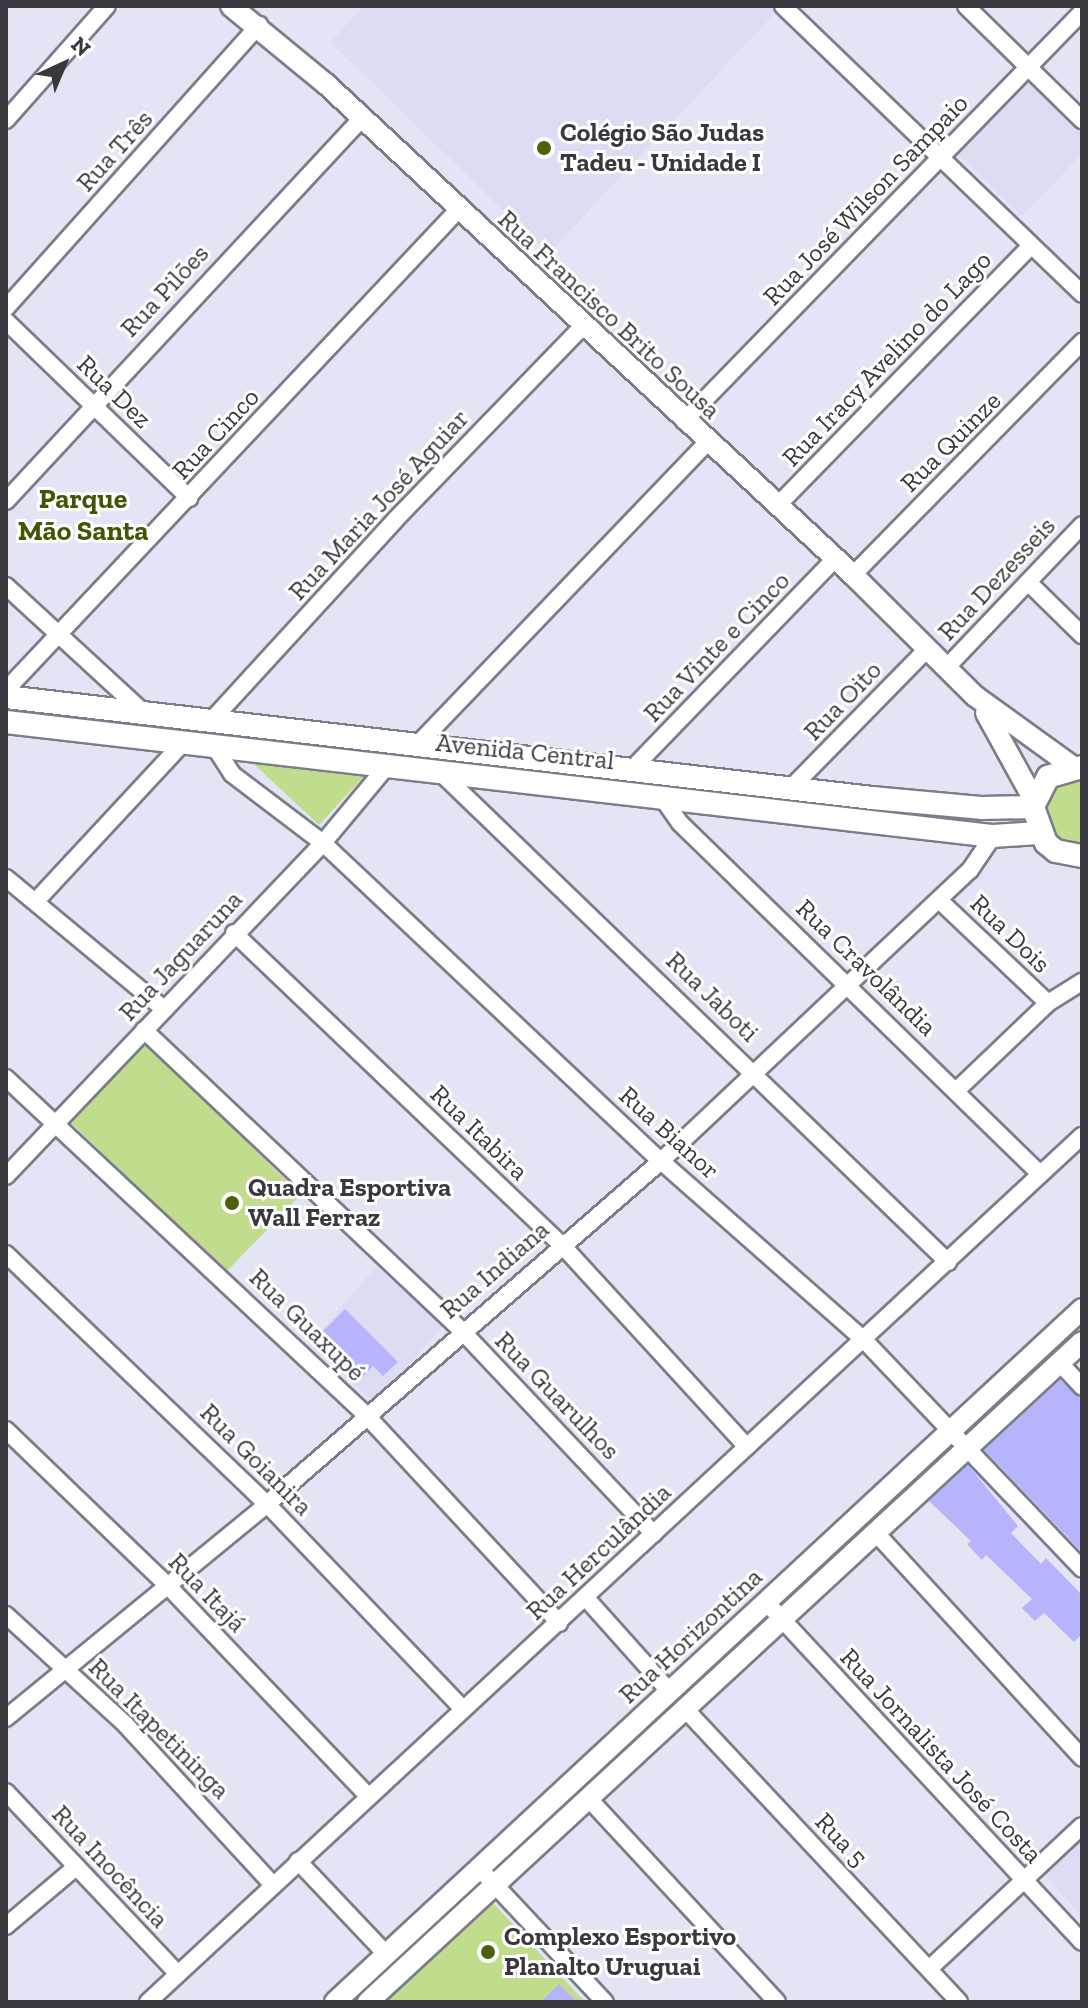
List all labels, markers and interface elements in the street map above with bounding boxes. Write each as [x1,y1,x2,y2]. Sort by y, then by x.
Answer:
north arrow [24,24,104,104]
text: N [66,31,96,62]
street label: Rua José Wilson Sampaio [756,87,976,313]
street label: Rua Três [70,104,160,198]
place label: Colégio São Judas Tadeu - Unidade I [560,117,765,178]
marker: Colégio São Judas Tadeu - Unidade I [535,139,553,157]
street label: Rua Francisco Brito Sousa [491,204,727,426]
street label: Rua Pilões [114,238,216,344]
street label: Rua Iracy Avelino do Lago [775,244,999,474]
street label: Rua Dez [70,349,158,435]
street label: Rua Cinco [166,382,266,486]
street label: Rua Quinze [894,385,1008,499]
street label: Rua Maria José Aguiar [282,403,476,607]
district label: Parque Mão Santa [18,482,148,548]
street label: Rua Dezesseis [932,511,1062,647]
street label: Rua Vinte e Cinco [637,565,797,729]
street label: Rua Oito [798,655,888,747]
street label: Avenida Central [434,727,616,777]
street label: Rua Jaguaruna [113,884,249,1028]
street label: Rua Dois [963,888,1057,980]
street label: Rua Cravolândia [789,893,943,1043]
street label: Rua Jaboti [659,945,765,1049]
street label: Rua Itabira [424,1079,534,1187]
street label: Rua Bianor [613,1080,725,1186]
place label: Quadra Esportiva Wall Ferraz [248,1172,451,1234]
marker: Quadra Esportiva Wall Ferraz [223,1194,241,1212]
street label: Rua Indiana [434,1214,556,1326]
street label: Rua Guaxupé [243,1262,371,1388]
street label: Rua Guarulhos [488,1325,626,1467]
street label: Rua Goianira [193,1397,319,1523]
street label: Rua Herculândia [520,1477,678,1627]
street label: Rua Itajá [162,1547,252,1639]
street label: Rua Horizontina [613,1562,769,1710]
street label: Rua Jornalista José Costa [833,1642,1049,1870]
street label: Rua Itapetininga [82,1652,236,1806]
street label: Rua Inocência [45,1799,175,1935]
street label: Rua 5 [808,1807,874,1873]
place label: Complexo Esportivo Planalto Uruguai [504,1921,736,1982]
marker: Complexo Esportivo Planalto Uruguai [479,1943,497,1961]

